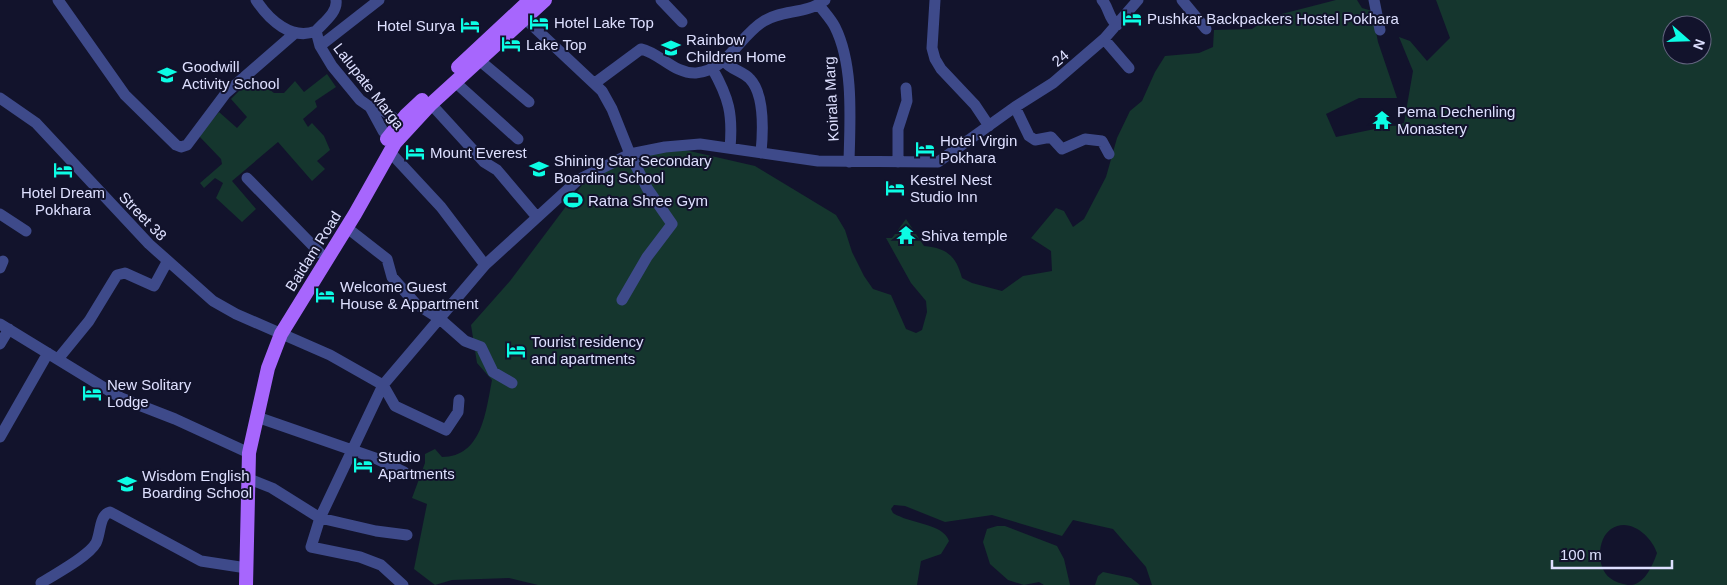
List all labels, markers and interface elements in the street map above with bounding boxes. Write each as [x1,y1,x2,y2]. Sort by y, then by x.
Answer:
hotel icon: Pushkar Backpackers Hostel Pokhara [1121,7,1143,29]
place label: Pushkar Backpackers Hostel Pokhara [1147,10,1399,27]
hotel icon: Hotel Lake Top [528,11,550,33]
hotel icon: Hotel Surya [459,14,481,36]
place label: Hotel Lake Top [554,14,654,31]
north arrow [1662,15,1712,65]
place label: Hotel Surya [377,17,456,34]
place label: Rainbow Children Home [686,31,786,65]
hotel icon: Lake Top [500,33,522,55]
place label: Lake Top [526,36,587,53]
school or university icon: Rainbow Children Home [660,37,682,59]
text: N [1690,37,1708,52]
street label: Lalupate Marga [330,40,408,133]
street label: 24 [1048,46,1072,70]
street label: Koirala Marg [820,56,842,142]
place label: Goodwill Activity School [182,58,280,92]
school or university icon: Goodwill Activity School [156,64,178,86]
place label: Pema Dechenling Monastery [1397,103,1515,137]
temple icon: Pema Dechenling Monastery [1371,109,1393,131]
place label: Hotel Virgin Pokhara [940,132,1017,166]
hotel icon: Hotel Virgin Pokhara [914,138,936,160]
hotel icon: Mount Everest [404,141,426,163]
place label: Mount Everest [430,144,528,161]
place label: Shining Star Secondary Boarding School [554,152,712,186]
school or university icon: Shining Star Secondary Boarding School [528,158,550,180]
hotel icon: Hotel Dream Pokhara [52,159,74,181]
place label: Kestrel Nest Studio Inn [910,171,993,205]
hotel icon: Kestrel Nest Studio Inn [884,177,906,199]
place label: Hotel Dream Pokhara [21,184,105,218]
street label: Street 38 [116,188,170,244]
sports icon: Ratna Shree Gym [562,189,584,211]
place label: Ratna Shree Gym [588,192,708,209]
street label: Baidam Road [282,208,344,294]
temple icon: Shiva temple [895,224,917,246]
place label: Shiva temple [921,227,1008,244]
place label: Welcome Guest House & Appartment [340,278,479,312]
hotel icon: Welcome Guest House & Appartment [314,284,336,306]
place label: Tourist residency and apartments [531,333,644,367]
hotel icon: Tourist residency and apartments [505,339,527,361]
place label: New Solitary Lodge [107,376,192,410]
hotel icon: New Solitary Lodge [81,382,103,404]
place label: Studio Apartments [378,448,455,482]
hotel icon: Studio Apartments [352,454,374,476]
place label: Wisdom English Boarding School [142,467,252,501]
school or university icon: Wisdom English Boarding School [116,473,138,495]
scale bar [1552,538,1672,570]
text: 100 m [1560,546,1602,563]

